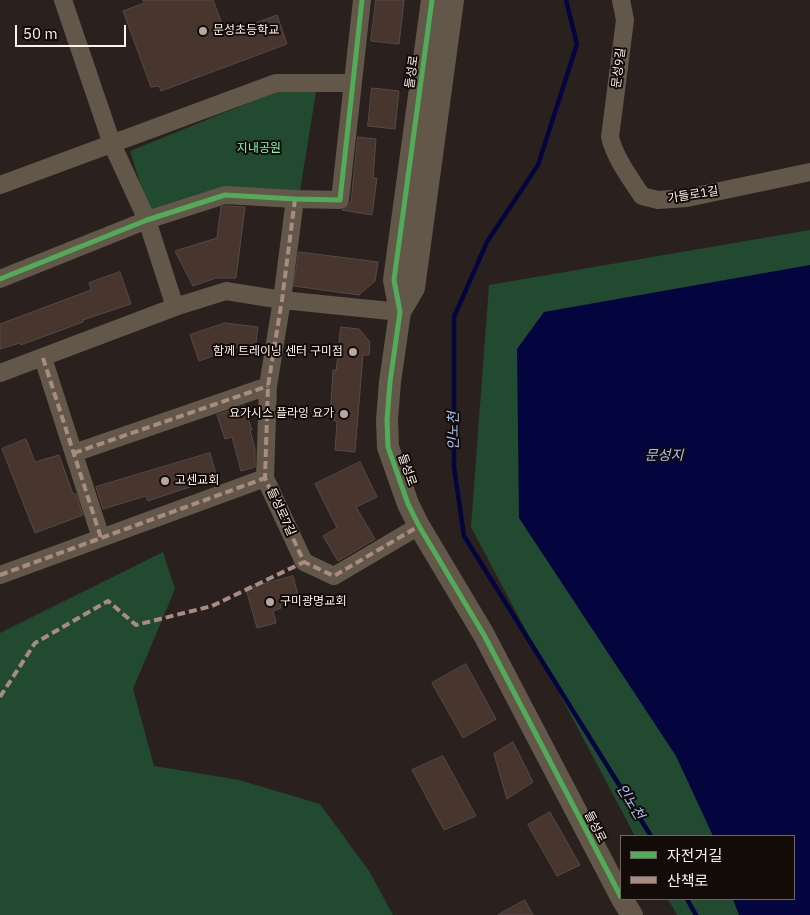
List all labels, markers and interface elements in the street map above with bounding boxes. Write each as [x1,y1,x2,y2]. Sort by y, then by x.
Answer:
scale bar [18,15,129,47]
text: 50 m [23,24,58,43]
place label: 문성초등학교 [213,24,279,38]
marker: 문성초등학교 [197,25,209,37]
street label: 문성9길 [609,47,629,89]
street label: 들성로 [403,55,421,89]
park label: 지내공원 [237,142,281,156]
street label: 가들로1길 [667,184,719,206]
place label: 함께 트레이닝 센터 구미점 [213,345,343,359]
marker: 함께 트레이닝 센터 구미점 [347,346,359,358]
place label: 요가시스 플라잉 요가 [229,407,334,421]
marker: 요가시스 플라잉 요가 [338,408,350,420]
water label: 인노천 [446,412,462,450]
water label: 문성지 [645,448,683,464]
street label: 들성로 [395,452,419,488]
place label: 고센교회 [175,474,219,488]
marker: 고센교회 [159,475,171,487]
street label: 들성로7길 [264,486,298,538]
place label: 구미광명교회 [280,595,346,609]
marker: 구미광명교회 [264,596,276,608]
water label: 인노천 [613,781,647,823]
street label: 들성로 [581,809,609,845]
legend [620,835,795,900]
text: 자전거길 [667,846,722,865]
text: 산책로 [667,871,708,890]

